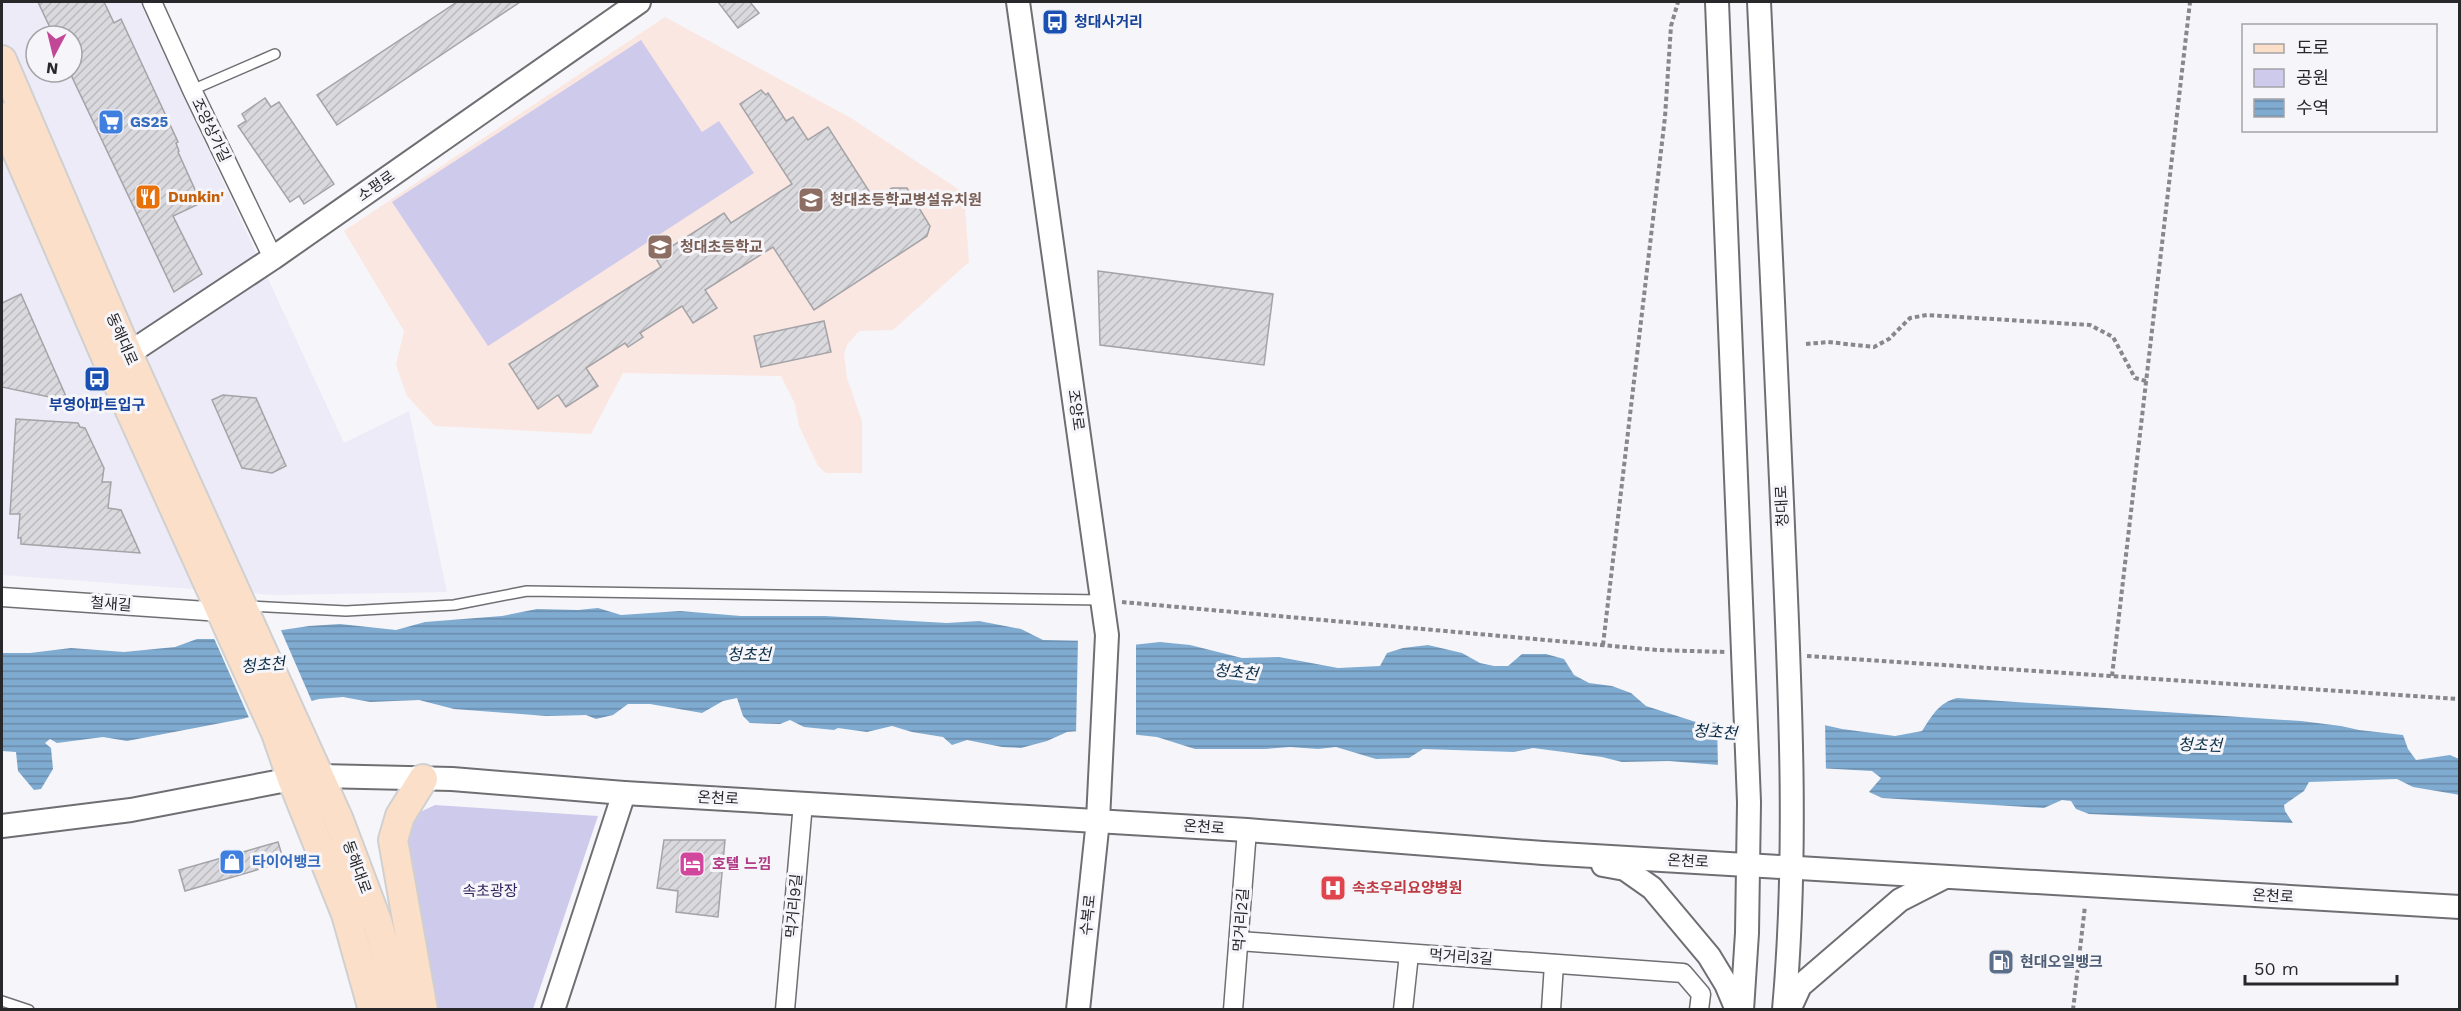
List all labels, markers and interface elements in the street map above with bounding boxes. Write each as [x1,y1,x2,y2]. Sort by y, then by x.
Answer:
bus stop icon: 청대사거리 [1040,7,1070,37]
place label: 청대사거리 [1074,13,1143,31]
north arrow [24,24,84,84]
legend [2242,24,2437,132]
text: 도로 [2296,37,2329,58]
text: N [45,58,59,79]
text: 공원 [2296,67,2329,88]
street label: 조양상가길 [188,95,234,165]
text: 수역 [2296,97,2329,118]
supermarket icon: GS25 [96,107,126,137]
place label: GS25 [130,113,168,131]
street label: 소평로 [354,167,398,205]
restaurant icon: Dunkin' [133,182,163,212]
school or university icon: 청대초등학교병설유치원 [796,185,826,215]
place label: Dunkin' [168,188,224,206]
place label: 청대초등학교병설유치원 [830,191,982,209]
school or university icon: 청대초등학교 [645,232,675,262]
place label: 청대초등학교 [680,238,763,256]
street label: 동해대로 [103,310,141,368]
bus stop icon: 부영아파트입구 [82,364,112,394]
street label: 조양로 [1064,388,1088,432]
place label: 부영아파트입구 [49,396,145,414]
street label: 청대로 [1772,485,1792,527]
street label: 철새길 [90,594,132,614]
water label: 청초천 [727,645,773,664]
water label: 청초천 [240,653,288,676]
water label: 청초천 [1213,660,1261,684]
water label: 청초천 [1692,721,1740,743]
water label: 청초천 [2178,735,2225,755]
street label: 온천로 [697,788,739,808]
street label: 온천로 [1183,817,1225,837]
street label: 동해대로 [339,838,375,896]
shop icon: 타이어뱅크 [217,847,247,877]
hotel icon: 호텔 느낌 [677,849,707,879]
street label: 온천로 [1667,851,1709,871]
place label: 타이어뱅크 [252,853,321,871]
place label: 호텔 느낌 [712,855,772,873]
street label: 먹거리9길 [782,873,806,939]
hospital icon: 속초우리요양병원 [1318,873,1348,903]
place label: 속초우리요양병원 [1352,879,1462,897]
park label: 속초광장 [462,882,518,900]
street label: 온천로 [2252,886,2294,906]
street label: 먹거리2길 [1230,887,1252,953]
street label: 수복로 [1077,893,1099,937]
street label: 먹거리3길 [1428,946,1494,968]
fuel station icon: 현대오일뱅크 [1986,947,2016,977]
scale bar [2245,948,2396,986]
place label: 현대오일뱅크 [2020,953,2103,971]
text: 50 m [2254,958,2299,979]

